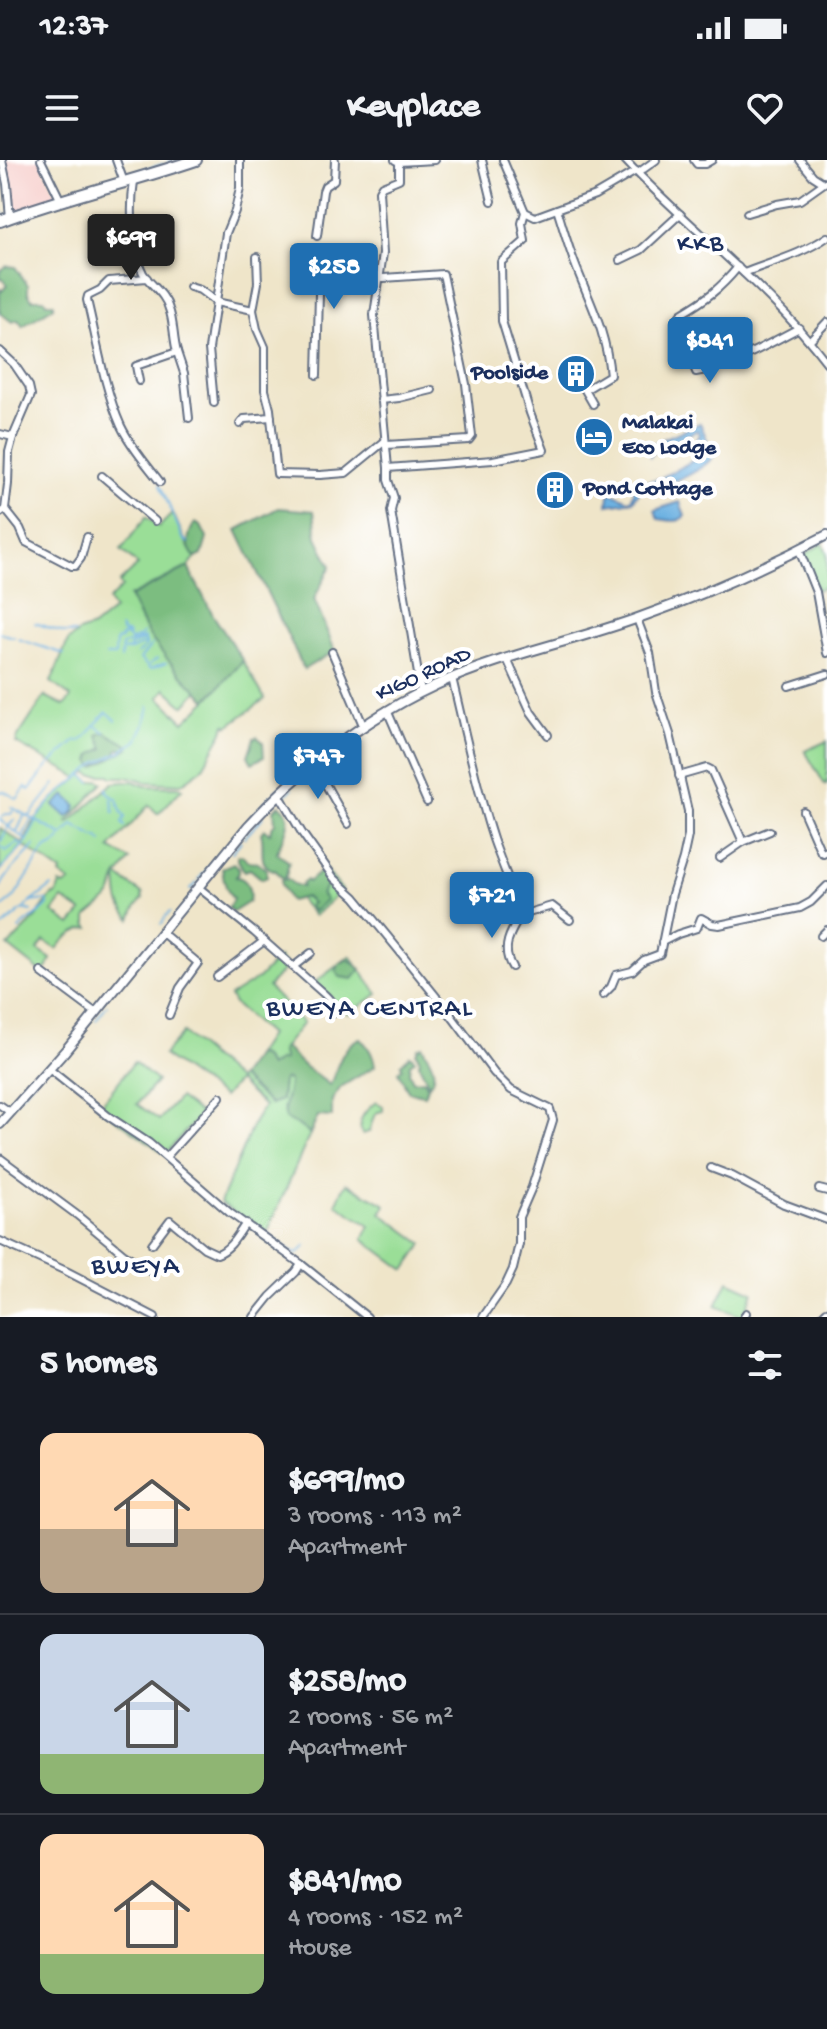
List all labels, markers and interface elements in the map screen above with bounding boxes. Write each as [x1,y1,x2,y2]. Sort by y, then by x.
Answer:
text: 12:37 [40,11,107,46]
icon: menu [40,86,84,130]
icon: heart [743,86,787,130]
text: Keyplace [347,87,480,130]
pin: $699 [84,214,178,282]
text: $699 [106,224,156,255]
district label: KKB [677,230,725,261]
pin: $258 [287,243,381,311]
text: $258 [308,253,360,284]
pin: $841 [663,317,757,385]
text: $841 [686,327,734,358]
building icon: Poolside [555,353,597,395]
place label: Poolside [470,361,549,387]
place label: Malakai Eco Lodge [622,411,717,462]
hotel icon: Malakai Eco Lodge [573,416,615,458]
building icon: Pond Cottage [534,469,576,511]
place label: Pond Cottage [582,477,713,503]
street label: KIGO ROAD [372,641,476,708]
pin: $747 [271,733,365,801]
text: $747 [292,743,344,774]
pin: $721 [445,872,539,940]
text: $721 [468,882,516,913]
district label: BWEYA CENTRAL [266,995,473,1026]
district label: BWEYA [91,1253,181,1284]
icon: filters [743,1343,787,1387]
text: 5 homes [40,1345,156,1385]
text: $699/mo [288,1462,405,1502]
icon: home [104,1465,200,1561]
text: 3 rooms · 113 m² [288,1502,462,1533]
text: Apartment [288,1533,405,1564]
text: $258/mo [288,1663,406,1703]
icon: home [104,1666,200,1762]
text: 2 rooms · 56 m² [288,1703,453,1734]
text: Apartment [288,1734,405,1765]
text: $841/mo [288,1863,402,1903]
icon: home [104,1866,200,1962]
text: 4 rooms · 152 m² [288,1903,463,1934]
text: House [288,1934,352,1965]

